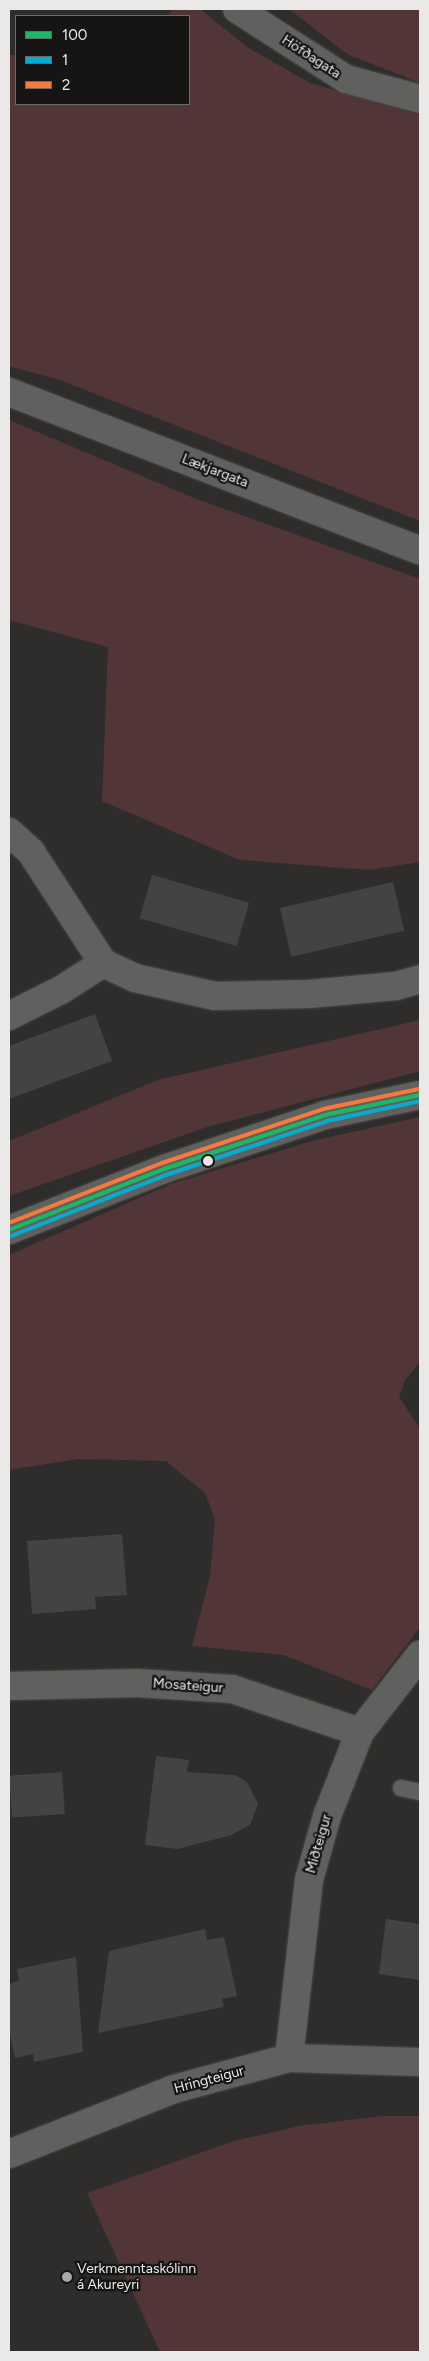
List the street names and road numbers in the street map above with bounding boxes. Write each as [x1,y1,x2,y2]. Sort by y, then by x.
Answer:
street label: Höfðagata [278,32,344,82]
street label: Lækjargata [179,451,251,491]
street label: Mosateigur [152,1675,224,1697]
street label: Miðteigur [303,1813,335,1875]
street label: Hringteigur [172,2063,246,2097]

